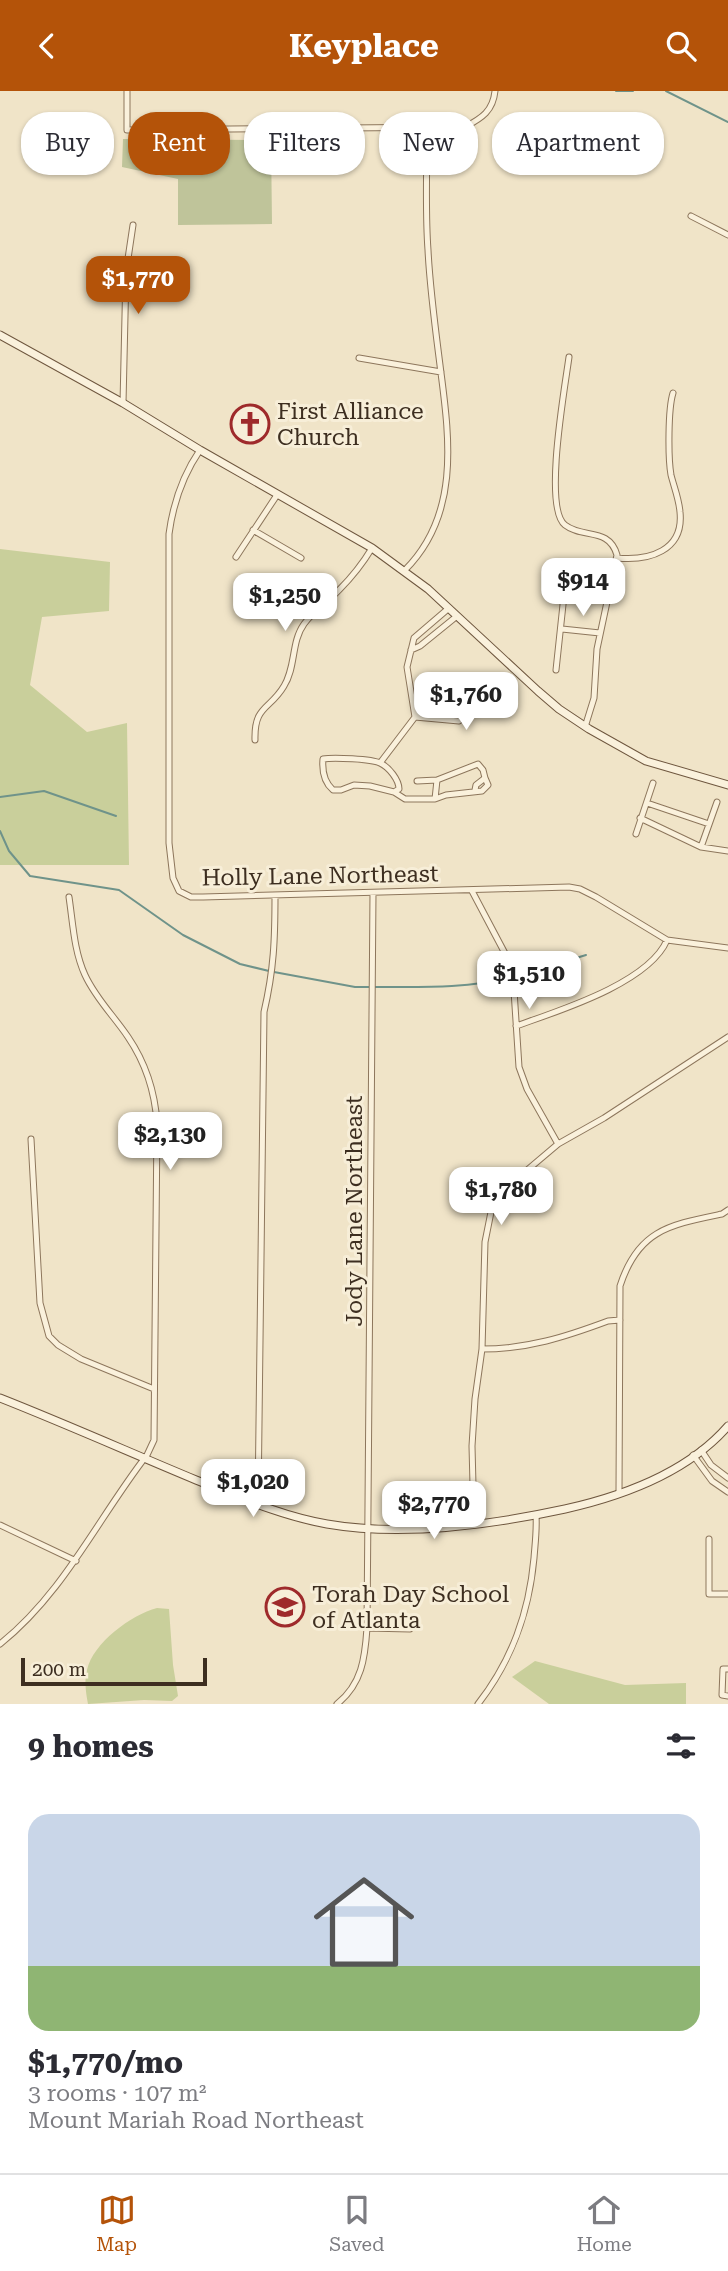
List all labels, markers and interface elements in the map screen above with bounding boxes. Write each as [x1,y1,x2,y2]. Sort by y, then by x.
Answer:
icon: back [28,27,66,65]
text: Keyplace [289,27,439,65]
icon: search [662,27,700,65]
chip: Buy [21,112,114,175]
chip: Rent [128,112,230,175]
chip: Filters [244,112,365,175]
chip: New [379,112,478,175]
chip: Apartment [492,112,664,175]
pin: $1,770 [81,257,195,316]
text: $1,770 [102,265,174,292]
place label: First Alliance Church [277,398,424,451]
church icon: First Alliance Church [229,403,271,445]
pin: $914 [542,559,624,618]
text: $914 [557,567,609,594]
pin: $1,250 [228,573,342,633]
text: $1,250 [249,582,321,609]
pin: $1,760 [409,673,523,732]
text: $1,760 [430,681,502,708]
street label: Holly Lane Northeast [201,860,439,892]
pin: $1,510 [472,951,586,1011]
text: $1,510 [493,960,565,987]
street label: Jody Lane Northeast [341,1095,368,1327]
pin: $2,130 [113,1112,227,1172]
text: $2,130 [134,1121,206,1148]
pin: $1,780 [444,1167,558,1227]
text: $1,780 [465,1176,537,1203]
pin: $1,020 [196,1459,310,1519]
text: $1,020 [217,1468,289,1495]
pin: $2,770 [377,1481,491,1541]
text: $2,770 [398,1490,470,1517]
place label: Torah Day School of Atlanta [312,1581,509,1634]
school or university icon: Torah Day School of Atlanta [264,1586,306,1628]
scale bar [21,1655,206,1687]
text: 200 m [32,1658,86,1681]
icon: filters [662,1727,700,1765]
text: 9 homes [28,1729,154,1764]
icon: home [301,1859,427,1985]
text: $1,770/mo [28,2045,183,2080]
text: 3 rooms · 107 m² [28,2080,206,2107]
text: Mount Mariah Road Northeast [28,2107,364,2134]
tab: Map [96,2191,137,2256]
tab: Saved [329,2191,384,2256]
tab: Home [577,2191,632,2256]

